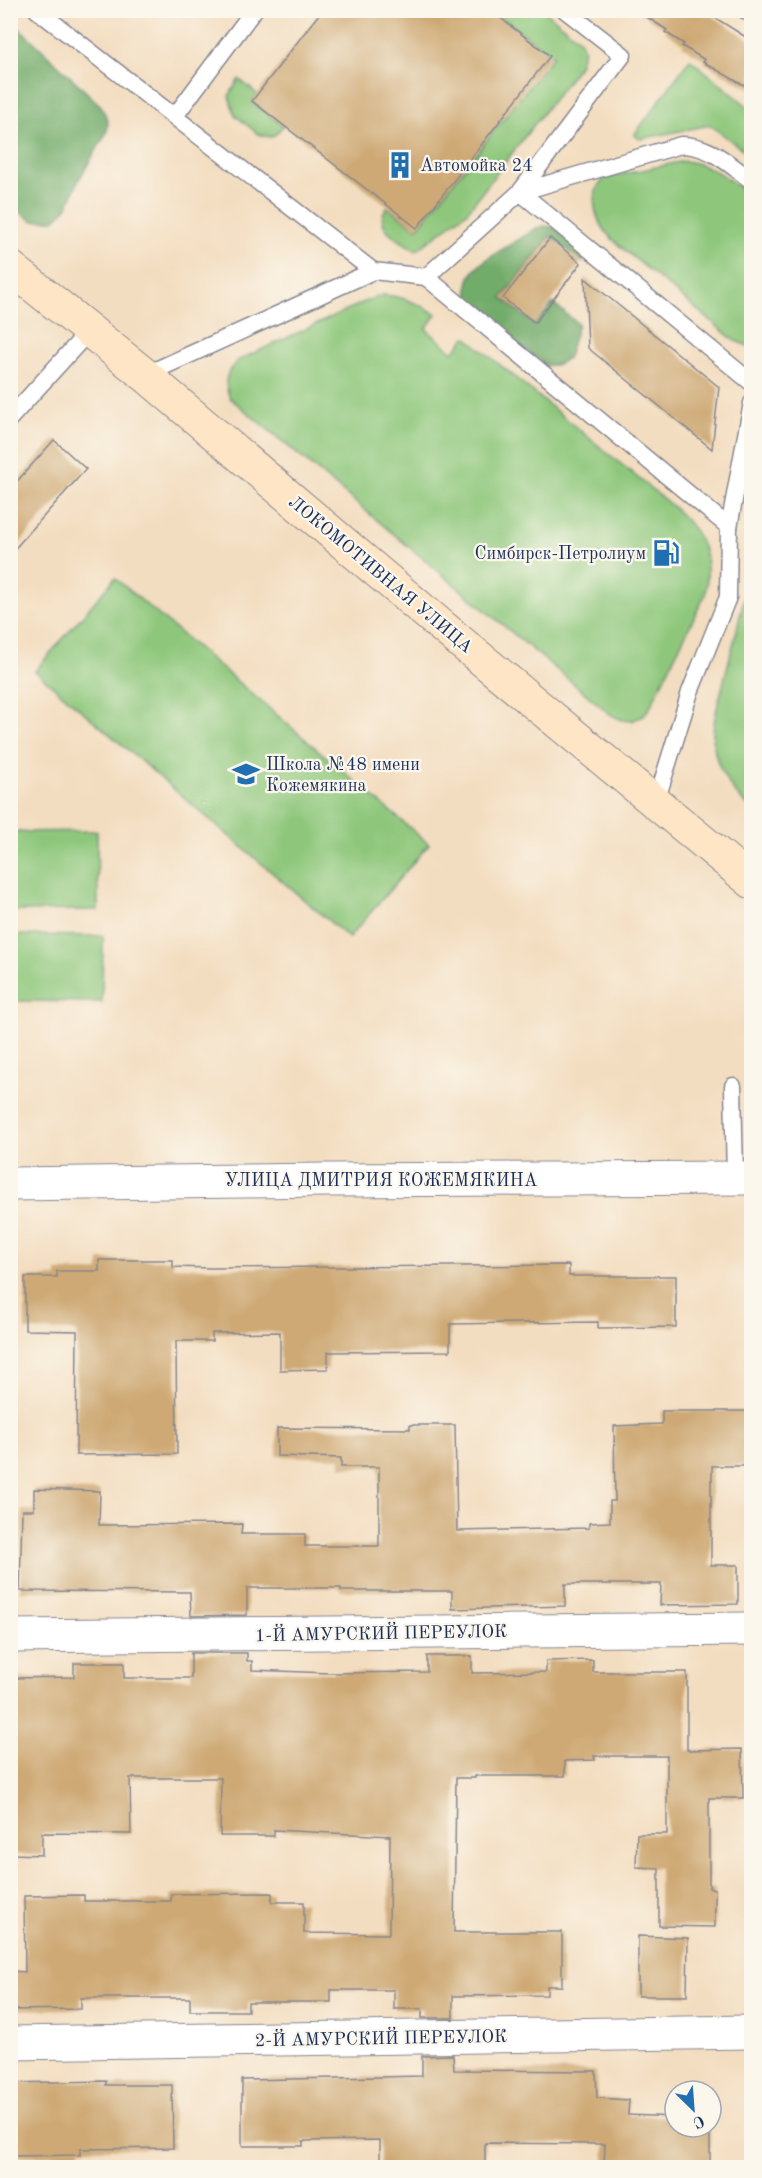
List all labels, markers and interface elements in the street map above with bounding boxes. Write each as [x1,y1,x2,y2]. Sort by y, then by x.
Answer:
building icon: Автомойка 24 [385,150,415,180]
place label: Автомойка 24 [420,157,533,175]
street label: ЛОКОМОТИВНАЯ УЛИЦА [285,493,476,657]
fuel station icon: Симбирск-Петролиум [651,538,681,568]
place label: Симбирск-Петролиум [475,545,646,563]
place label: Школа №48 имени Кожемякина [266,756,420,795]
school or university icon: Школа №48 имени Кожемякина [231,759,261,789]
street label: УЛИЦА ДМИТРИЯ КОЖЕМЯКИНА [225,1172,538,1190]
street label: 1-Й АМУРСКИЙ ПЕРЕУЛОК [255,1619,507,1645]
street label: 2-Й АМУРСКИЙ ПЕРЕУЛОК [255,2024,507,2050]
north arrow [663,2079,723,2139]
text: С [690,2111,707,2130]

